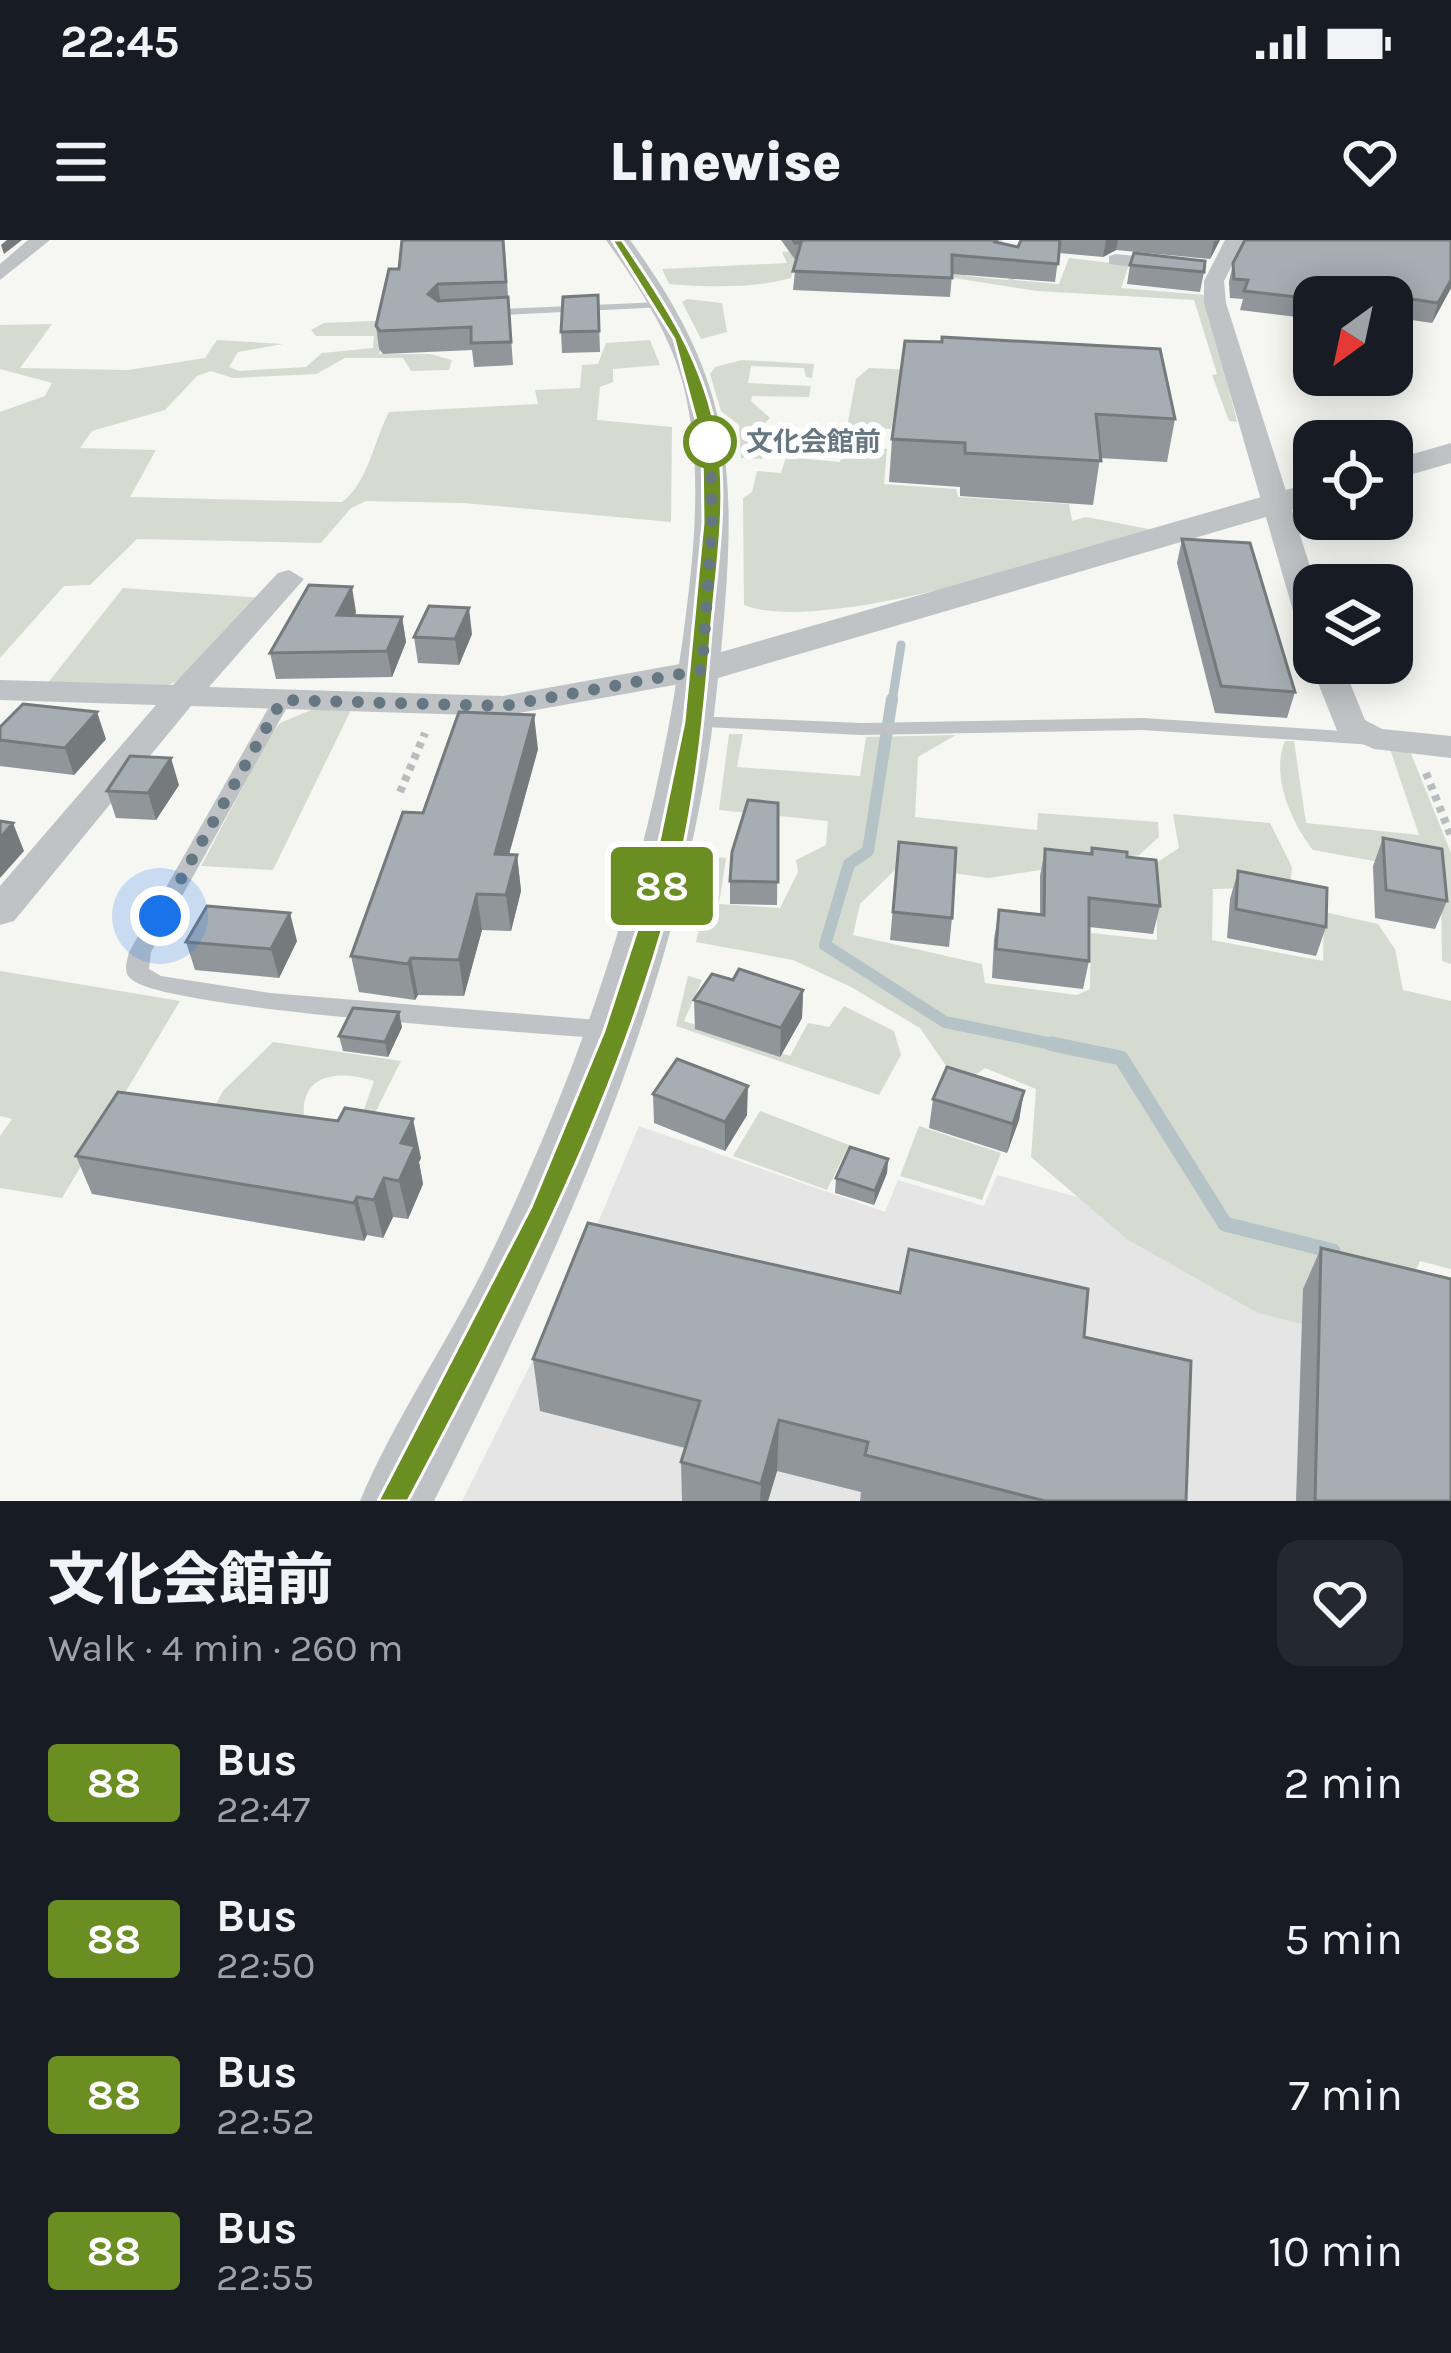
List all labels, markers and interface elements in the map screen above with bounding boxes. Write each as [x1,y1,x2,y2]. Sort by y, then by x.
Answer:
text: 22:45 [60,16,180,68]
icon: menu [48,129,114,195]
icon: heart [1337,129,1403,195]
text: Linewise [609,130,842,194]
north arrow [1293,276,1413,396]
map controls [1293,276,1413,684]
marker: 文化会館前 [685,417,735,467]
button: locate [1293,420,1413,540]
place label: 文化会館前 [746,426,881,458]
button: layers [1293,564,1413,684]
line badge: 88 [608,847,716,925]
text: 88 [635,861,689,911]
your location [130,886,190,946]
button: heart [1277,1540,1403,1666]
text: 文化会館前 [48,1547,333,1613]
text: Walk · 4 min · 260 m [48,1625,403,1671]
text: Bus [216,1734,297,1786]
text: 2 min [1284,1757,1403,1809]
text: 88 [87,1758,141,1808]
text: 22:47 [216,1786,310,1832]
text: Bus [216,1890,297,1942]
text: 5 min [1284,1913,1403,1965]
text: 88 [87,1914,141,1964]
text: 22:50 [216,1942,315,1988]
text: Bus [216,2046,297,2098]
text: 7 min [1289,2069,1403,2121]
text: 88 [87,2070,141,2120]
text: 22:52 [216,2098,315,2144]
text: Bus [216,2202,297,2254]
text: 10 min [1268,2225,1403,2277]
text: 88 [87,2226,141,2276]
text: 22:55 [216,2254,314,2300]

